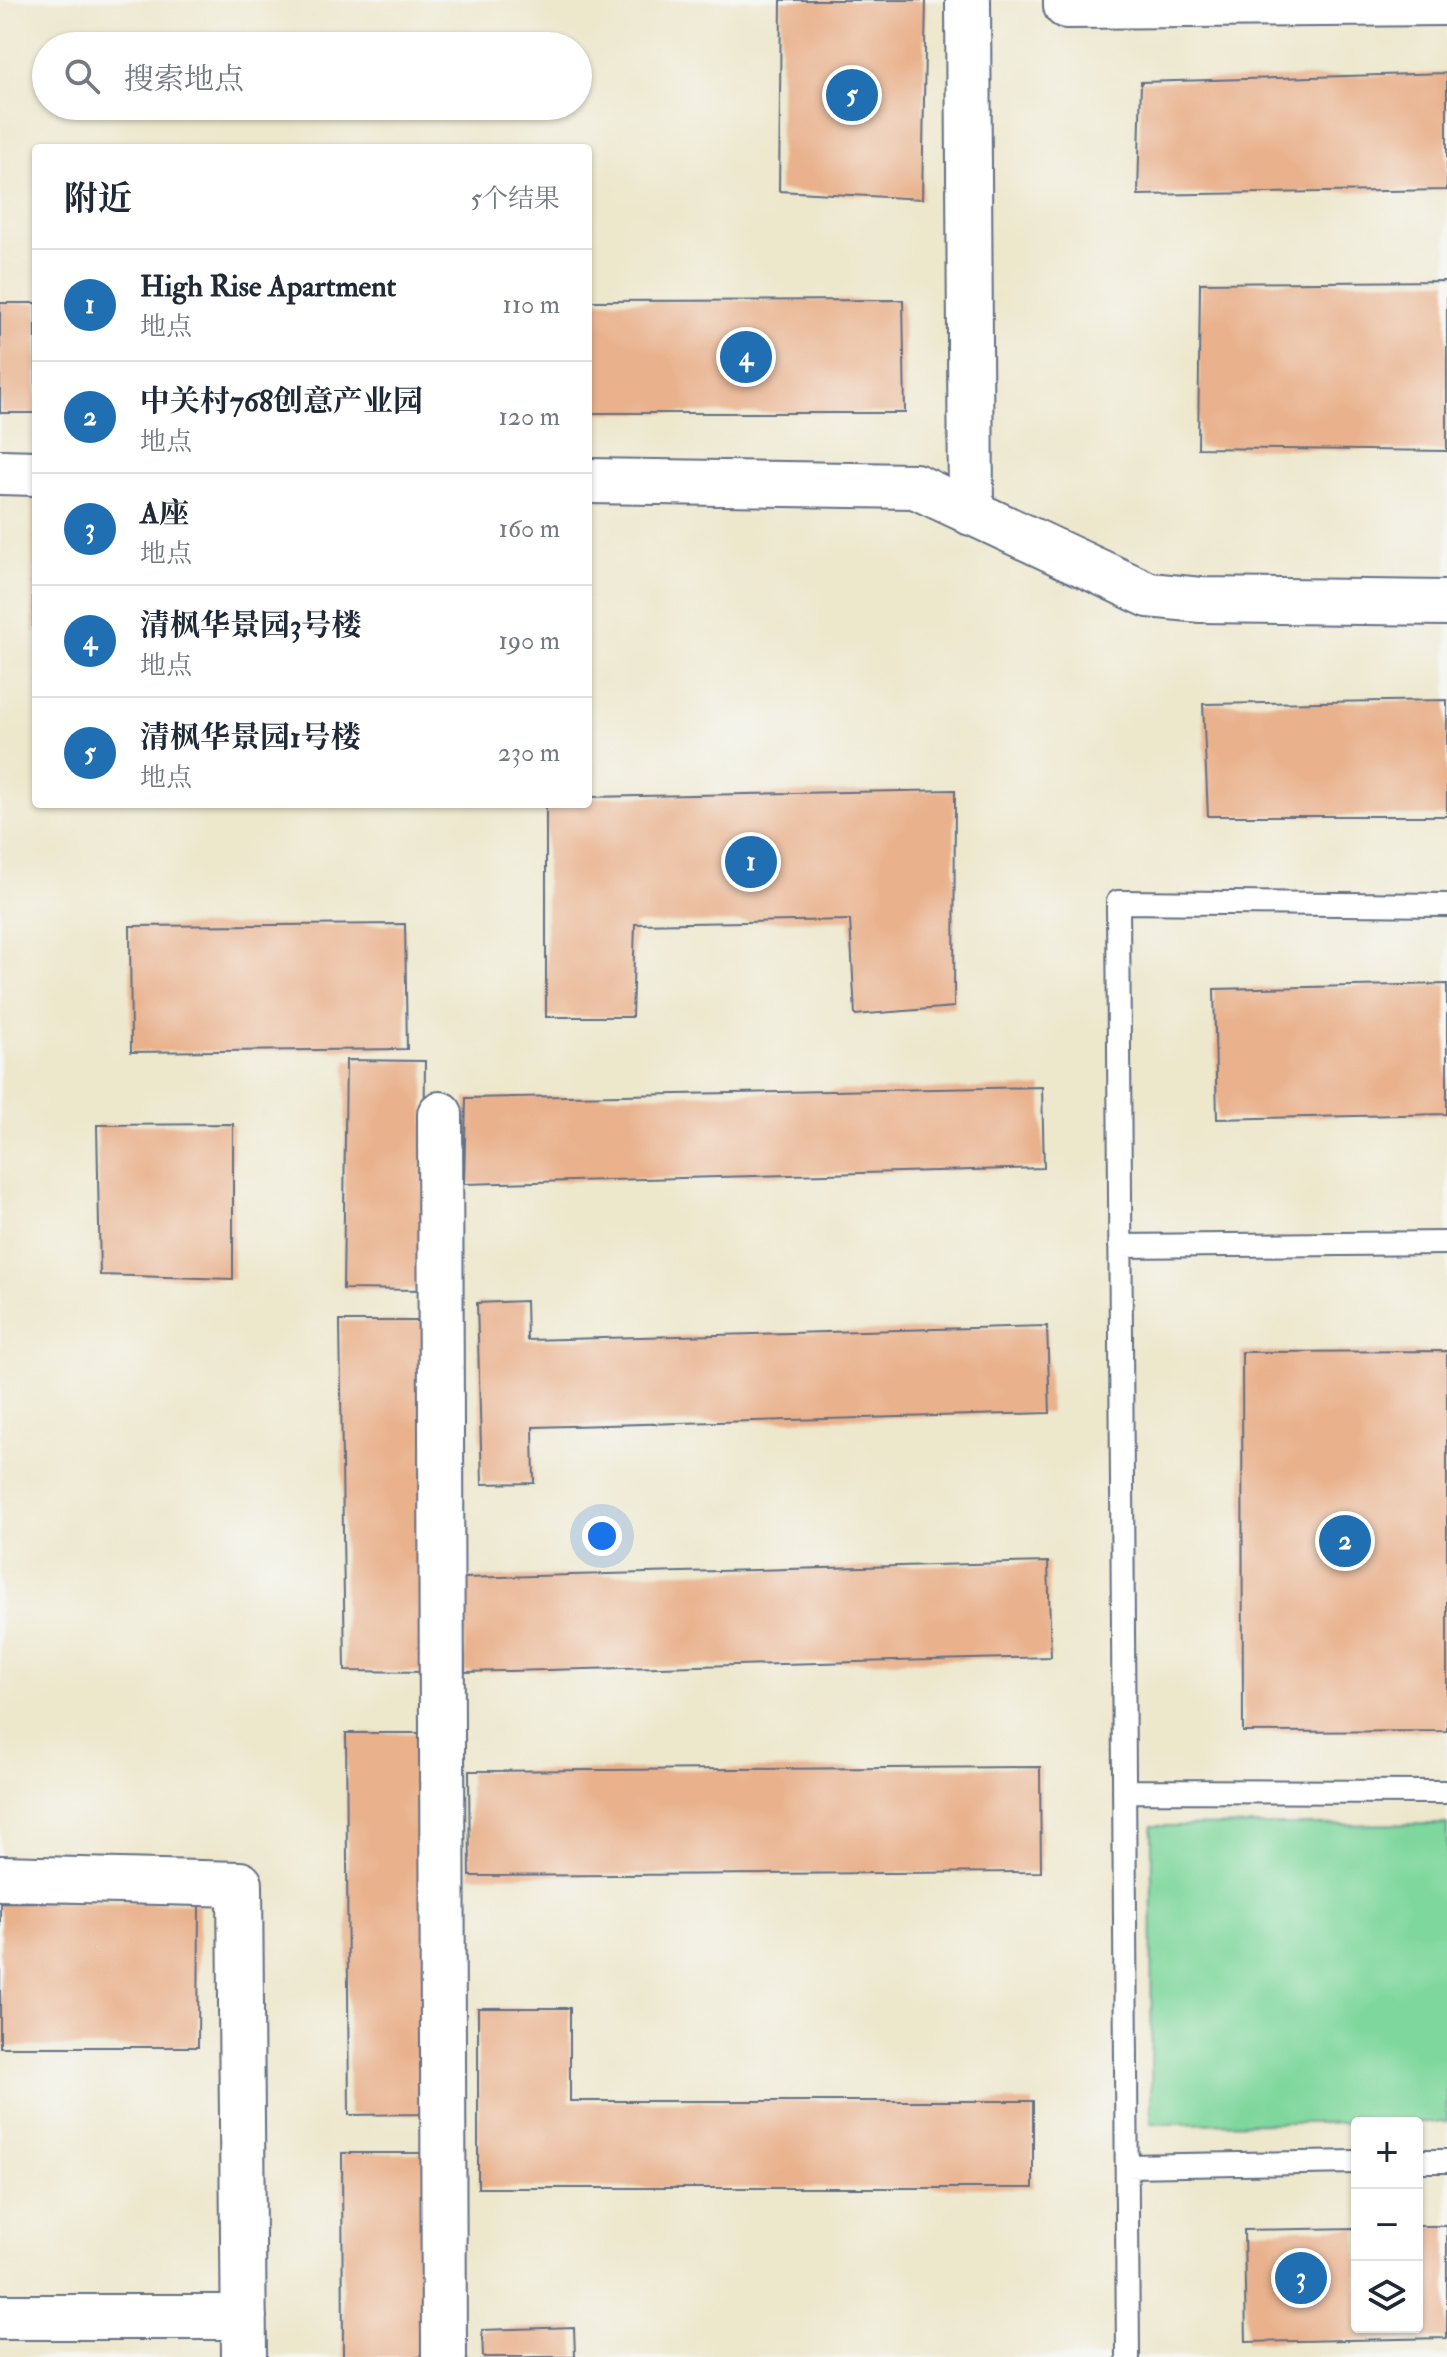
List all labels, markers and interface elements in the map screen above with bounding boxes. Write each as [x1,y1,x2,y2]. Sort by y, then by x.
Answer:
search box [32,32,592,120]
icon: search [60,54,104,98]
text: 搜索地点 [124,61,244,98]
pin: 5 [826,65,878,125]
text: 附近 [64,178,132,221]
text: 5个结果 [471,183,560,215]
text: High Rise Apartment [140,268,396,305]
text: 1 [85,289,95,321]
text: 110 m [503,289,560,321]
text: 地点 [140,311,192,343]
pin: 4 [720,327,772,387]
text: 中关村768创意产业园 [140,383,423,420]
text: 2 [83,401,97,433]
text: 120 m [499,401,560,433]
text: 地点 [140,426,192,458]
text: A座 [140,495,189,532]
text: 3 [85,513,95,545]
text: 160 m [499,513,560,545]
text: 地点 [140,538,192,570]
text: 清枫华景园3号楼 [140,607,362,644]
text: 4 [83,625,97,657]
text: 190 m [499,625,560,657]
text: 地点 [140,650,192,682]
text: 清枫华景园1号楼 [140,719,361,756]
text: 5 [84,737,96,769]
text: 230 m [498,737,560,769]
text: 地点 [140,762,192,794]
pin: 1 [725,832,777,892]
pin: 2 [1319,1511,1371,1571]
your location [582,1516,622,1556]
map controls [1351,2117,1423,2333]
button: + [1351,2117,1423,2189]
button: − [1351,2189,1423,2261]
pin: 3 [1275,2248,1327,2308]
button: layers [1351,2261,1423,2333]

